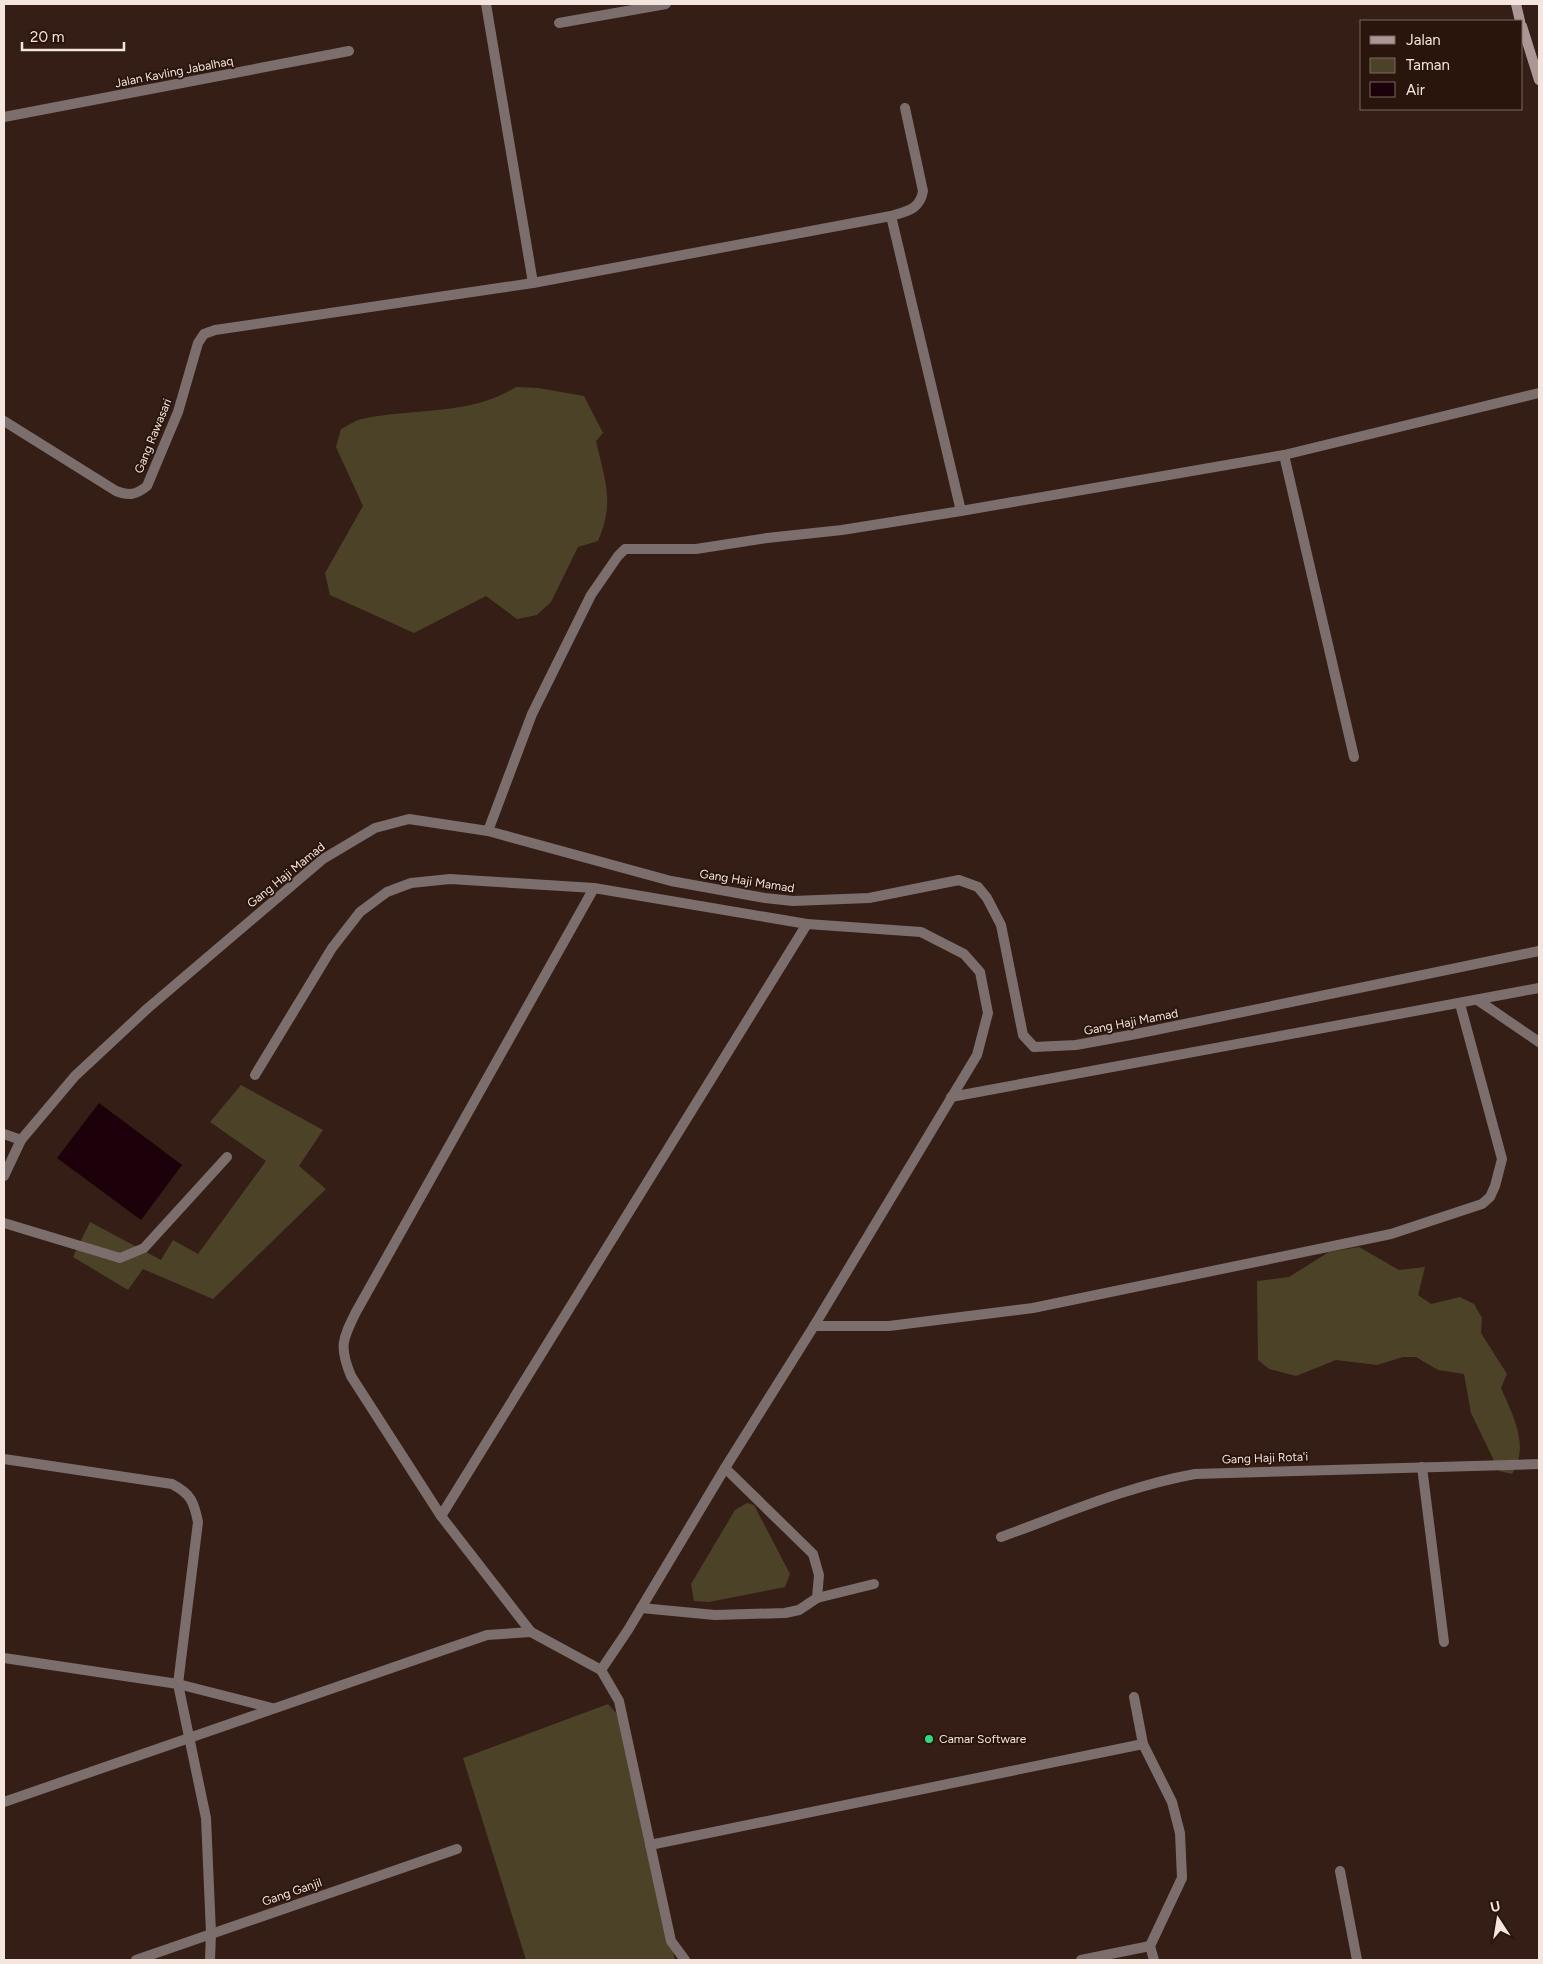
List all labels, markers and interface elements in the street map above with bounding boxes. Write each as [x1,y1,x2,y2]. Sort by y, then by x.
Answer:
scale bar [22,20,125,52]
legend [1360,20,1523,110]
text: 20 m [30,28,64,46]
text: Jalan [1406,31,1441,49]
street label: Jalan Kavling Jabalhaq [114,54,234,90]
text: Taman [1406,56,1450,74]
text: Air [1406,81,1425,99]
street label: Gang Rawasari [132,397,174,475]
street label: Gang Haji Mamad [244,839,328,911]
street label: Gang Haji Mamad [699,867,795,895]
street label: Gang Haji Mamad [1083,1006,1179,1038]
street label: Gang Haji Rota'i [1222,1449,1308,1467]
place label: Camar Software [939,1732,1027,1746]
marker: Camar Software [923,1733,935,1745]
street label: Gang Ganjil [260,1875,324,1909]
north arrow [1473,1894,1523,1944]
text: U [1489,1897,1502,1916]

